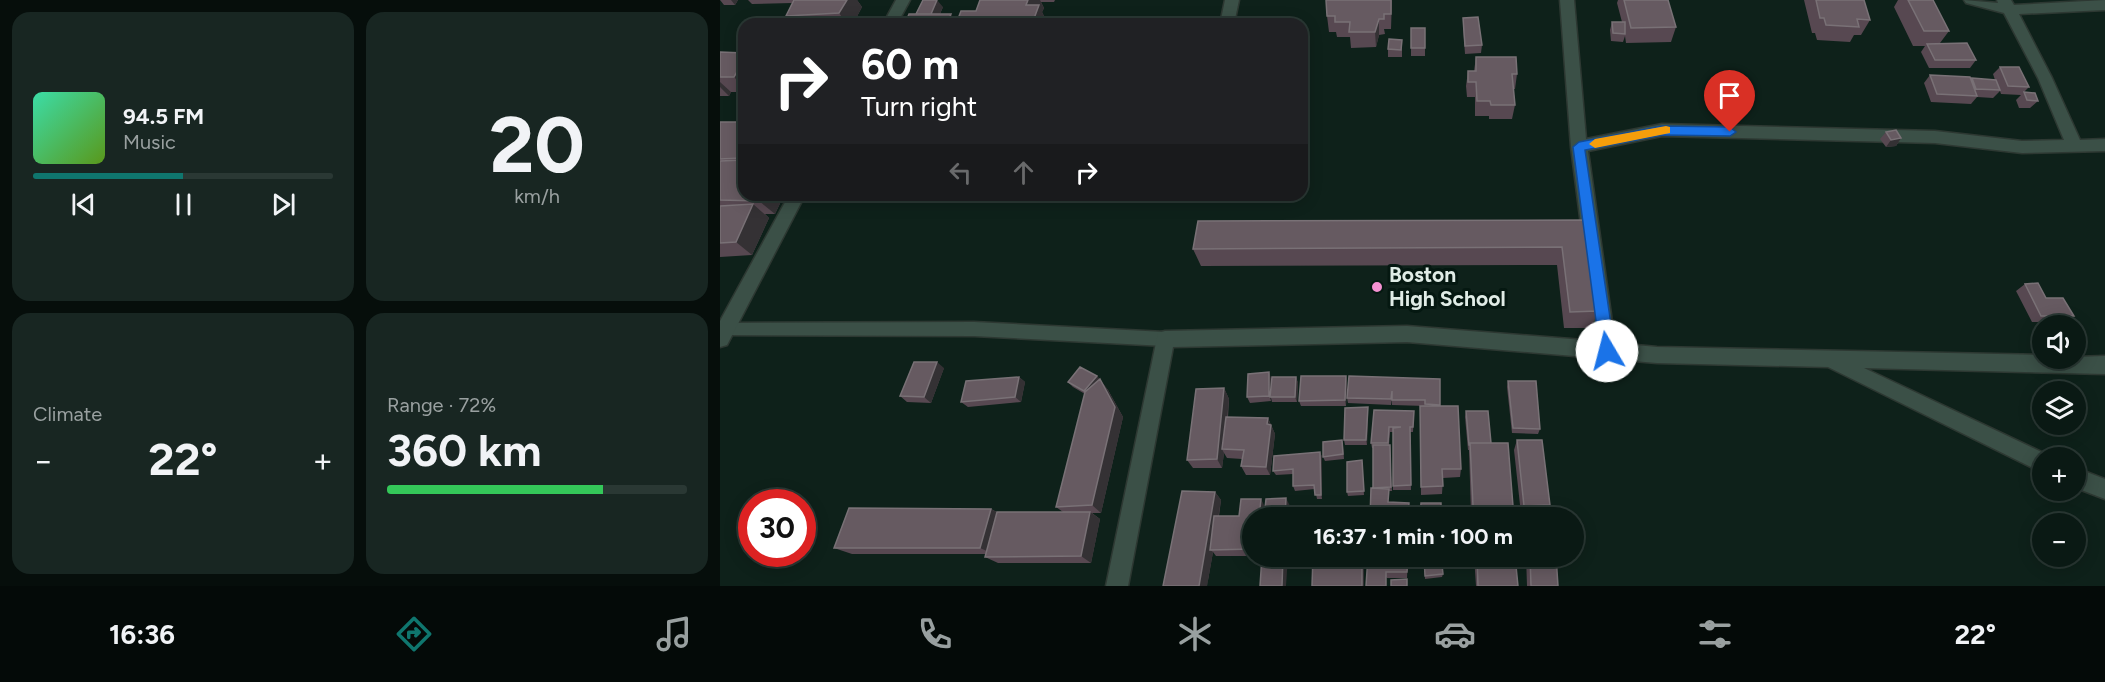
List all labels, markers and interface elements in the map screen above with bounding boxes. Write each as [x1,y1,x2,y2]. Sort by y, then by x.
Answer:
text: 60 m [861,39,959,90]
icon: right [762,42,840,120]
pin [1704,70,1755,132]
icon: arrive [1713,79,1746,112]
text: Turn right [861,90,977,123]
text: 20 [489,98,585,192]
text: 94.5 FM [123,103,204,130]
text: Music [123,130,176,154]
icon: left [944,156,977,189]
icon: ahead [1007,156,1040,189]
icon: right [1070,156,1103,189]
text: km/h [514,184,560,208]
icon: previous [67,188,100,221]
icon: pause [167,188,200,221]
icon: next [267,188,300,221]
place label: Boston High School [1389,262,1506,311]
marker: Boston High School [1370,280,1384,294]
map controls [2032,315,2086,567]
button: sound [2032,315,2086,369]
position arrow [1575,319,1639,383]
button: layers [2032,381,2086,435]
text: Range · 72% [387,393,496,417]
text: Climate [33,402,102,426]
text: 360 km [387,423,541,477]
text: 22° [148,432,218,486]
text: − [33,441,54,480]
text: + [312,441,333,480]
button: + [2032,447,2086,501]
speed limit sign: 30 [738,489,816,567]
button: − [2032,513,2086,567]
text: 16:37 · 1 min · 100 m [1313,523,1513,550]
icon: directions [393,613,435,655]
icon: music [653,613,695,655]
icon: phone [914,613,956,655]
icon: climate [1174,613,1216,655]
icon: car [1434,613,1476,655]
icon: filters [1694,613,1736,655]
text: 16:36 [109,618,175,651]
text: 22° [1954,618,1996,651]

